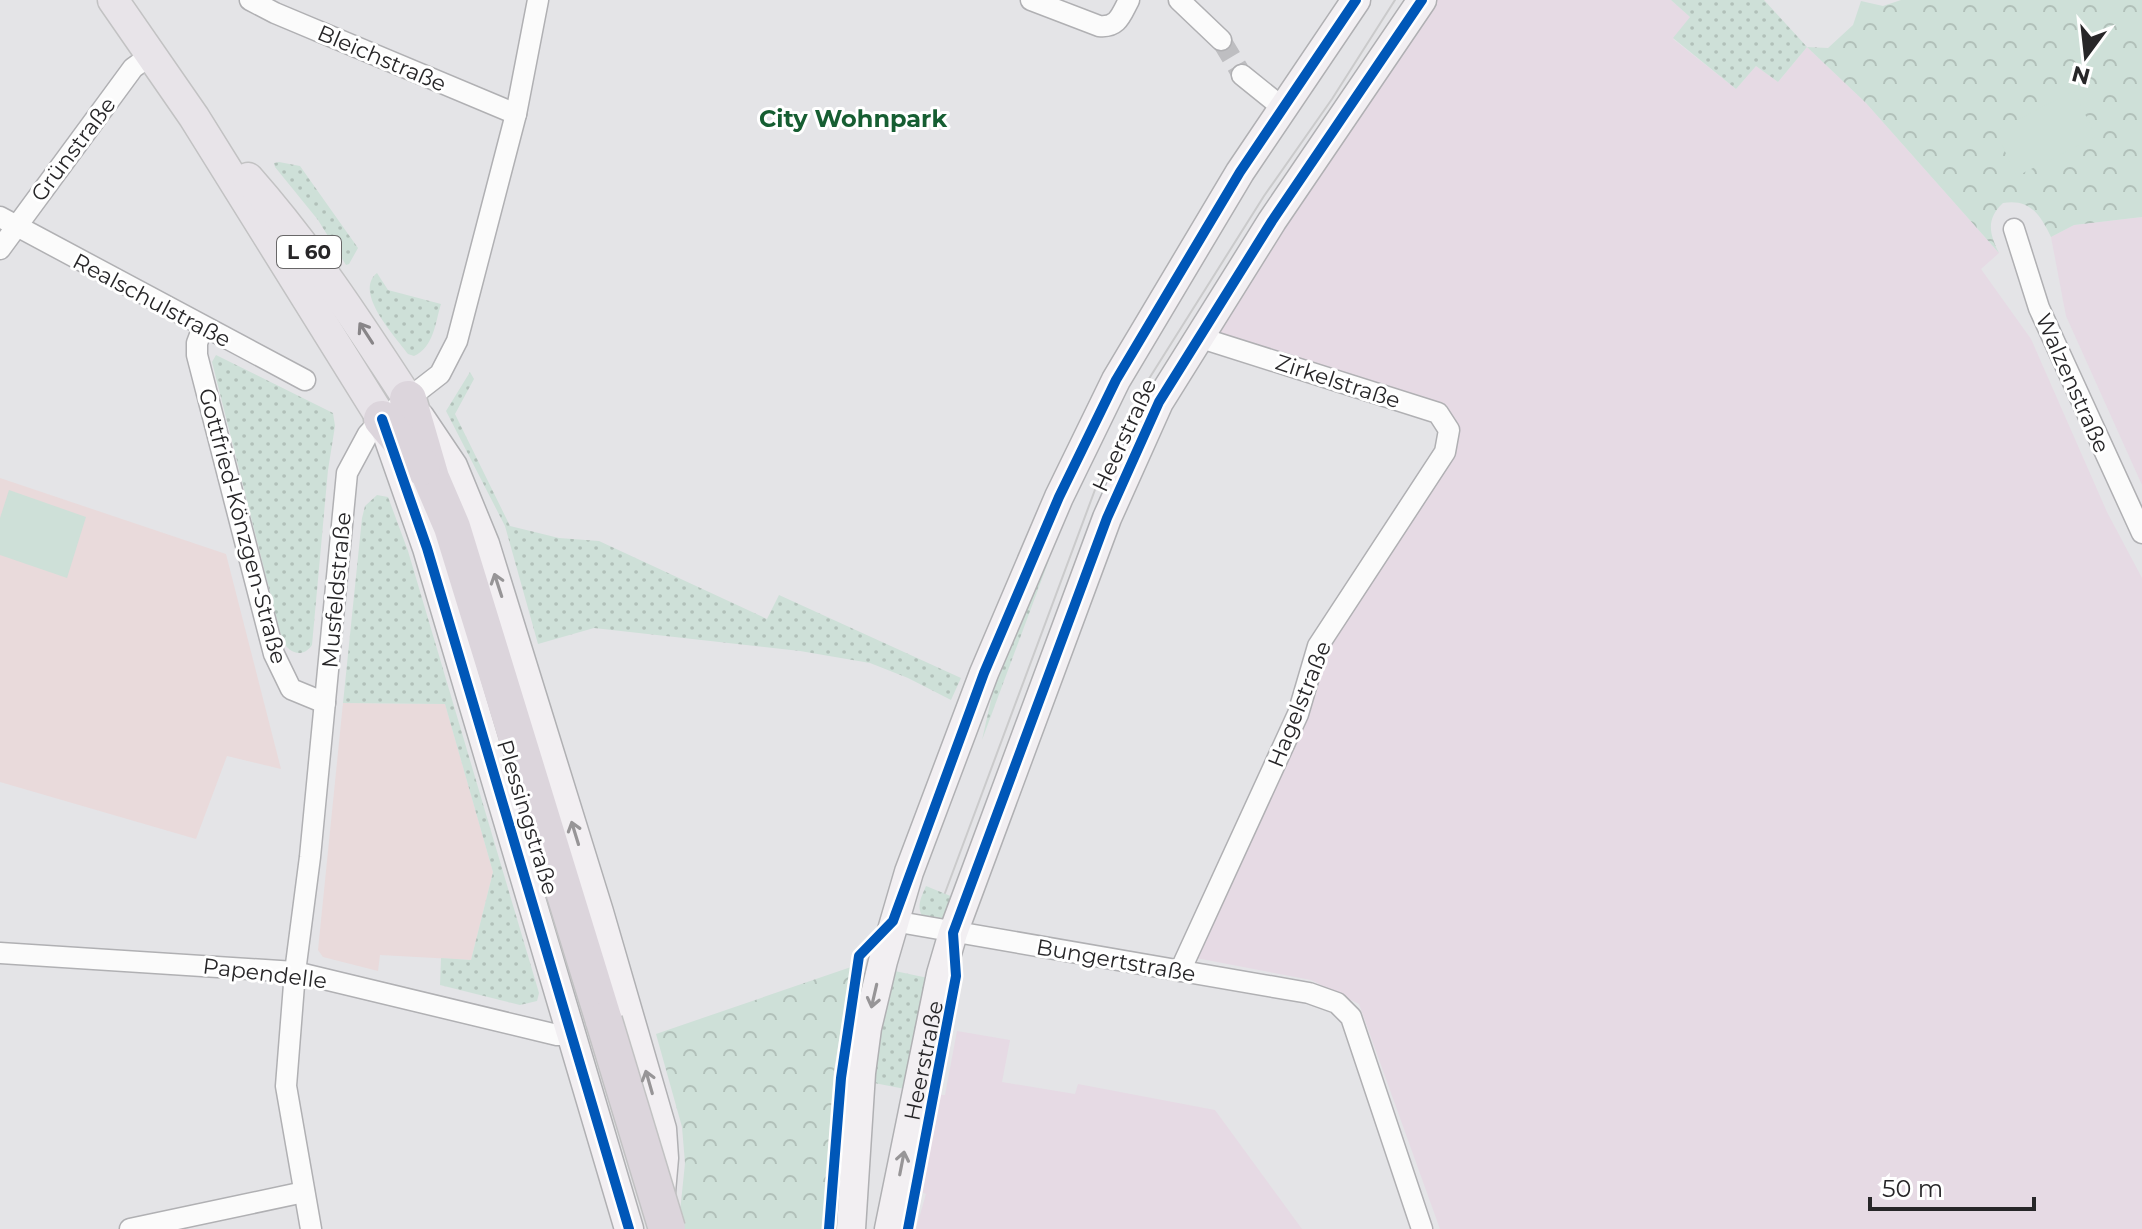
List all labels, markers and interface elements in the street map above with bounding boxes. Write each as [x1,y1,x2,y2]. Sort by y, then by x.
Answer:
north arrow [2046,16,2126,96]
street label: Bleichstraße [313,19,450,98]
text: N [2069,59,2093,90]
street label: Grünstraße [25,92,122,207]
district label: City Wohnpark [759,104,947,133]
road number: L 60 [277,236,341,268]
street label: Realschulstraße [68,247,235,353]
street label: Walzenstraße [2030,309,2115,457]
one-way arrow [357,323,374,345]
street label: Zirkelstraße [1272,349,1404,414]
street label: Heerstraße [1086,374,1162,496]
street label: Gottfried-Könzgen-Straße [193,385,292,667]
street label: Musfeldstraße [316,511,357,669]
one-way arrow [490,572,505,597]
street label: Hagelstraße [1262,637,1337,771]
street label: Plessingstraße [491,736,564,898]
one-way arrow [567,821,581,846]
street label: Bungertstraße [1034,933,1198,988]
street label: Papendelle [201,952,329,995]
one-way arrow [866,983,881,1009]
street label: Heerstraße [898,998,949,1123]
one-way arrow [640,1070,655,1096]
one-way arrow [896,1151,911,1176]
scale bar [1870,1161,2034,1211]
text: 50 m [1882,1174,1943,1203]

